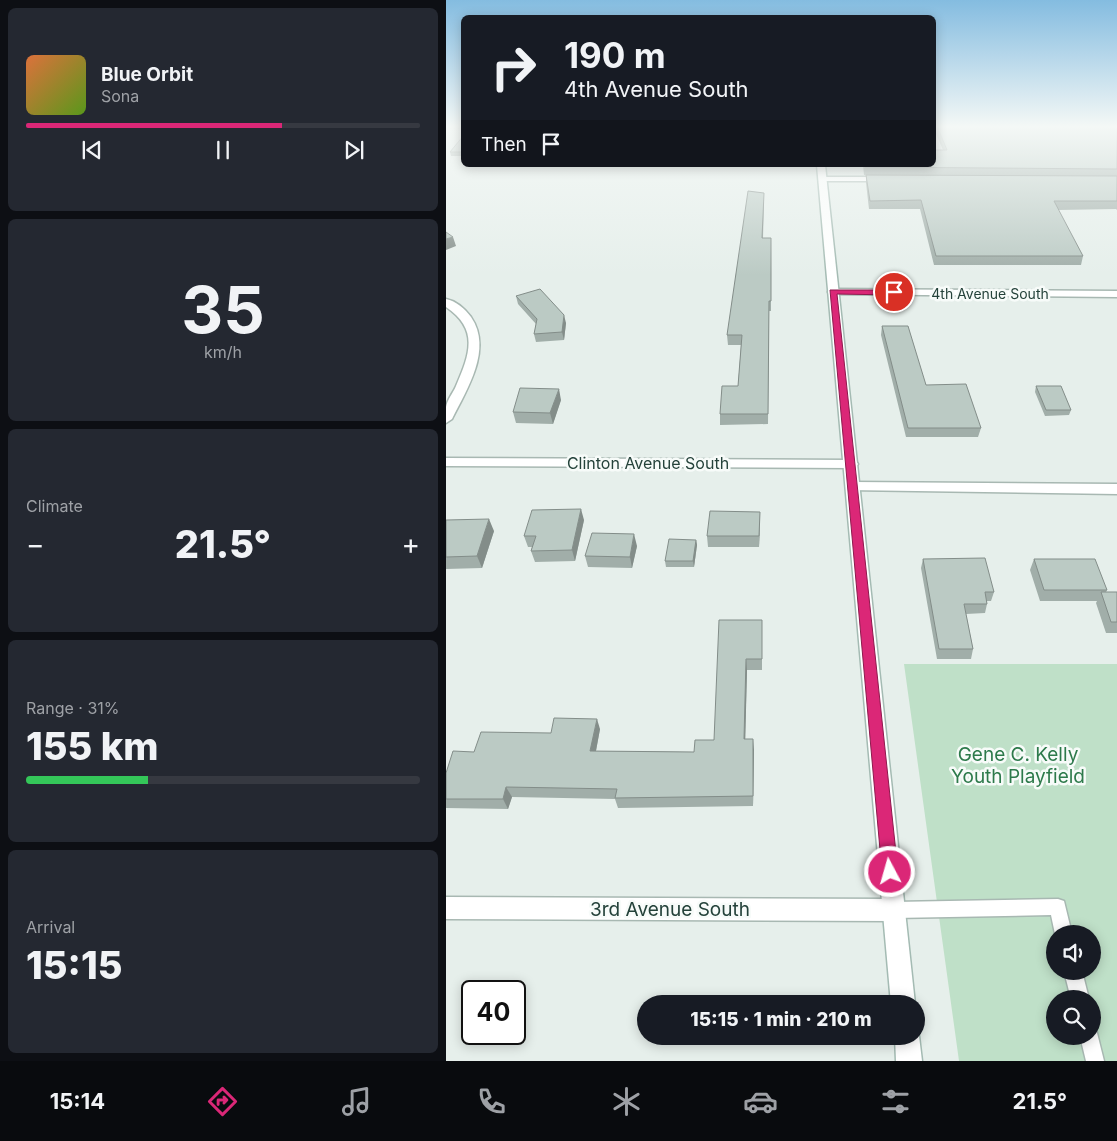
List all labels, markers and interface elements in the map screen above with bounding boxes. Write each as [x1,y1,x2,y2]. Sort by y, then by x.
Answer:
text: 190 m [564,34,666,76]
icon: right [481,35,546,100]
text: Blue Orbit [101,63,193,86]
text: 4th Avenue South [564,76,749,102]
text: Sona [101,86,139,106]
icon: arrive [537,130,565,158]
text: Then [481,133,527,156]
icon: previous [78,136,106,164]
icon: pause [209,136,237,164]
icon: next [340,136,368,164]
text: 35 [181,270,265,349]
pin [873,271,915,313]
icon: arrive [880,278,908,306]
street label: 4th Avenue South [931,285,1049,302]
text: km/h [204,342,242,362]
street label: Clinton Avenue South [567,453,729,473]
text: Climate [26,496,83,516]
text: 21.5° [175,521,271,567]
text: − [26,527,45,561]
text: + [401,527,420,561]
text: Range · 31% [26,698,120,718]
text: 155 km [26,723,158,769]
park label: Gene C. Kelly Youth Playfield [951,743,1085,788]
position arrow [863,845,915,897]
street label: 3rd Avenue South [590,898,750,921]
text: Arrival [26,917,75,937]
map controls [1046,925,1101,1045]
button: sound [1046,925,1101,980]
text: 15:15 [26,942,122,988]
speed limit sign: 40 [461,980,526,1045]
button: search [1046,990,1101,1045]
text: 15:15 · 1 min · 210 m [690,1008,872,1031]
icon: directions [205,1084,240,1119]
icon: music [339,1084,374,1119]
icon: phone [474,1084,509,1119]
icon: climate [609,1084,644,1119]
icon: car [743,1084,778,1119]
icon: filters [878,1084,913,1119]
text: 15:14 [50,1088,105,1114]
text: 21.5° [1013,1088,1067,1114]

